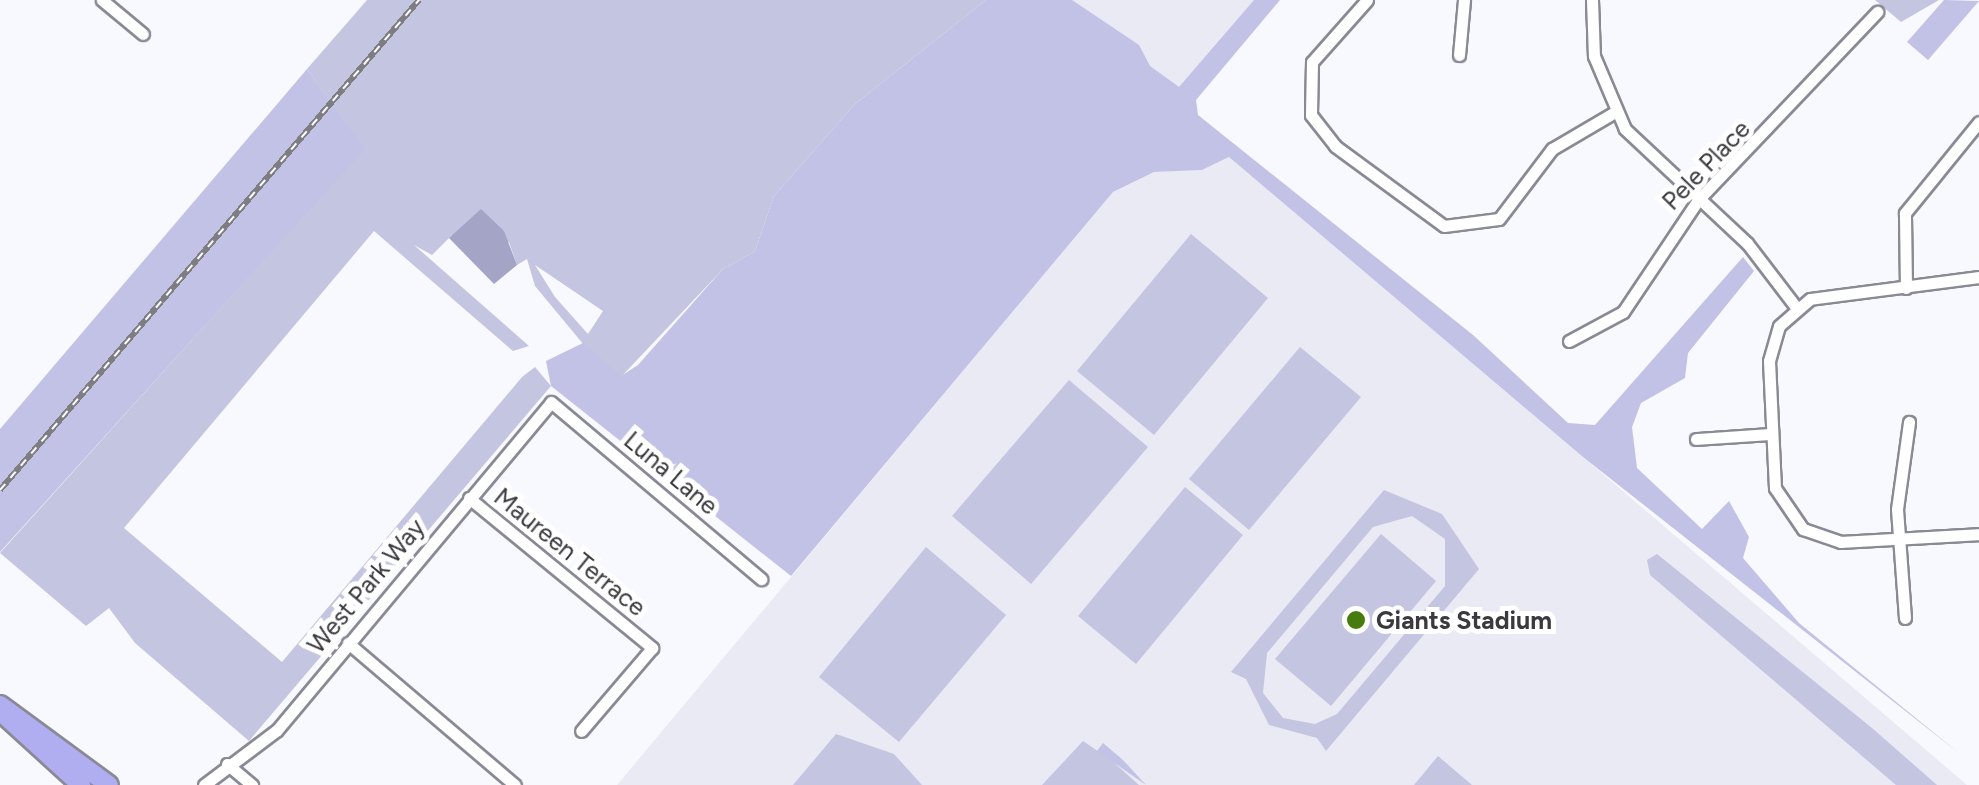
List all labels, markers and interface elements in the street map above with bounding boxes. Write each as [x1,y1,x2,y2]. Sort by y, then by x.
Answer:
street label: Pele Place [1656,114,1756,216]
street label: Luna Lane [618,425,724,521]
street label: Maureen Terrace [488,482,652,622]
street label: West Park Way [301,513,431,659]
place label: Giants Stadium [1376,605,1552,635]
marker: Giants Stadium [1345,609,1367,631]

